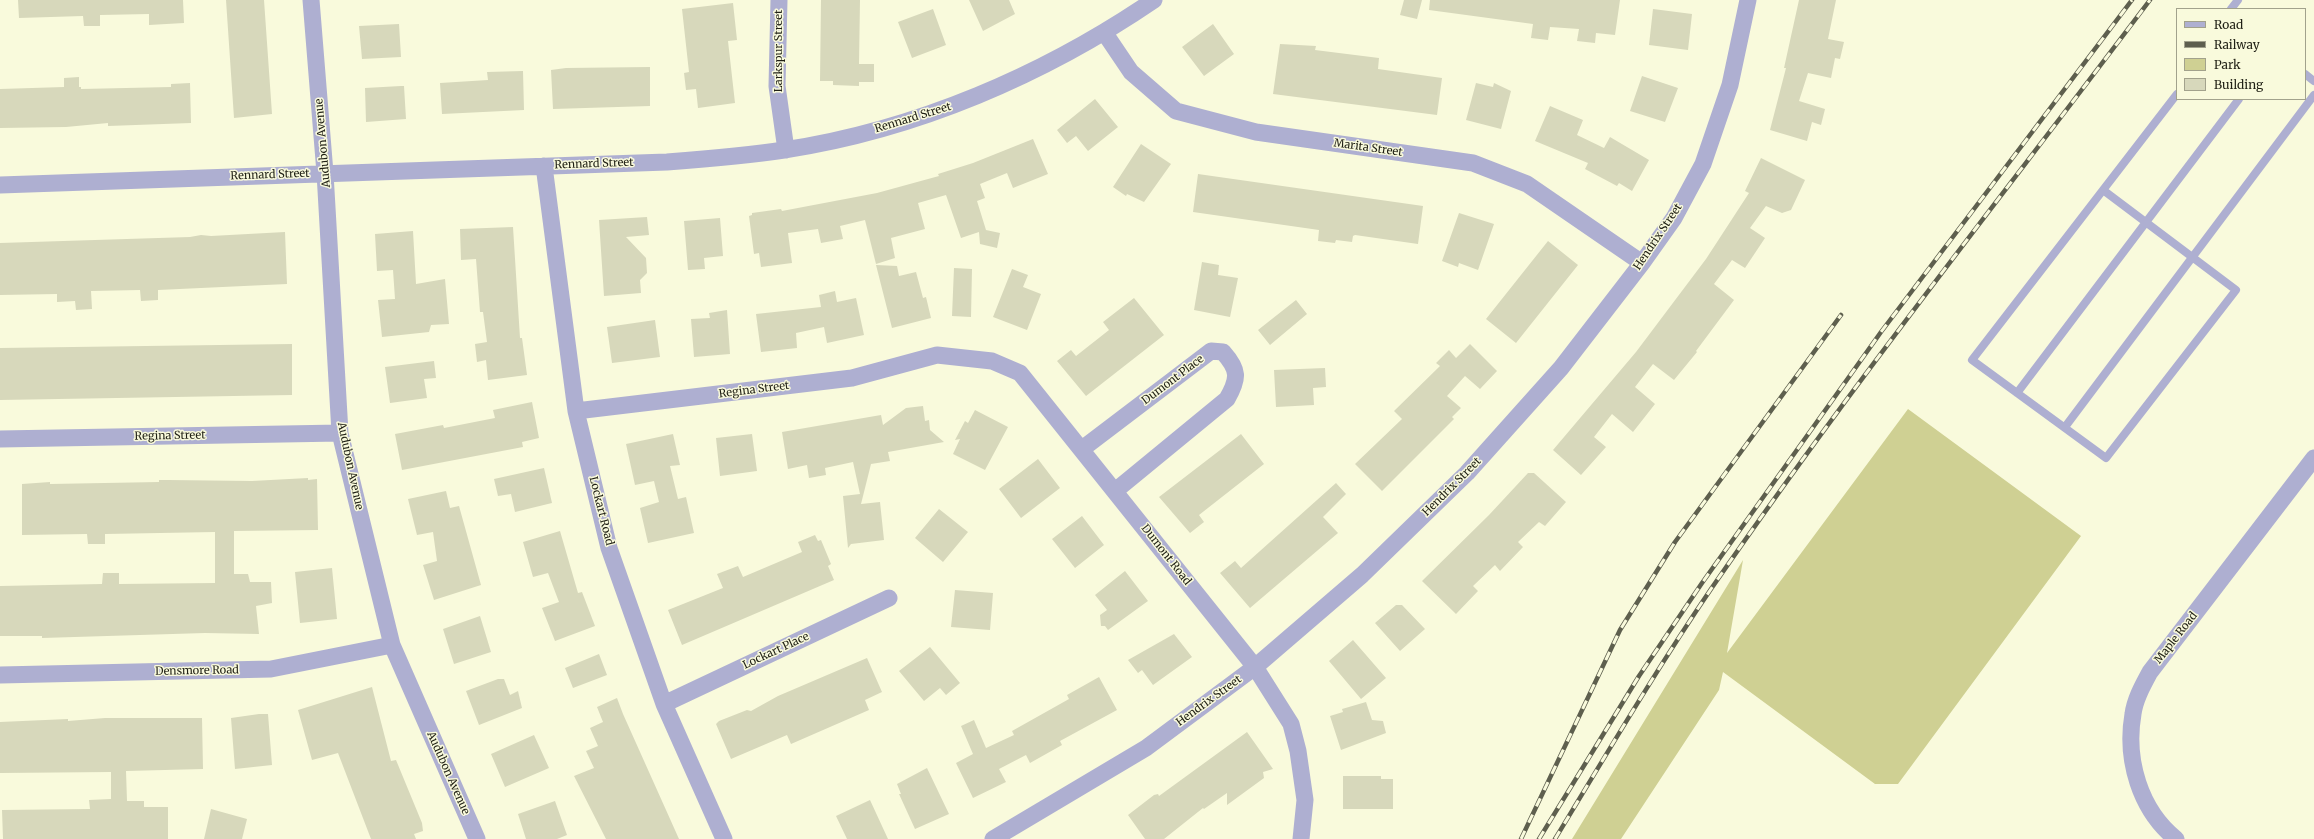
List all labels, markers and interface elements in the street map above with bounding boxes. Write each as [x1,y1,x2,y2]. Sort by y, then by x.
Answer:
legend [2176,8,2306,100]
street label: Larkspur Street [772,10,786,92]
text: Road [2214,17,2243,32]
text: Railway [2214,37,2260,52]
text: Park [2214,57,2241,72]
text: Building [2214,77,2263,92]
street label: Audubon Avenue [313,98,333,188]
street label: Rennard Street [873,100,953,136]
street label: Marita Street [1333,137,1403,159]
street label: Rennard Street [554,156,634,172]
street label: Rennard Street [230,167,310,183]
street label: Hendrix Street [1631,201,1685,273]
street label: Dumont Place [1139,352,1207,408]
street label: Regina Street [718,379,790,401]
street label: Audubon Avenue [334,421,366,511]
street label: Regina Street [134,429,206,443]
street label: Hendrix Street [1420,455,1484,519]
street label: Lockart Road [586,475,616,547]
street label: Dumont Road [1138,522,1194,588]
street label: Maple Road [2152,610,2200,666]
street label: Lockart Place [741,630,811,672]
street label: Densmore Road [155,664,239,678]
street label: Hendrix Street [1174,673,1244,729]
street label: Audubon Avenue [424,729,472,817]

